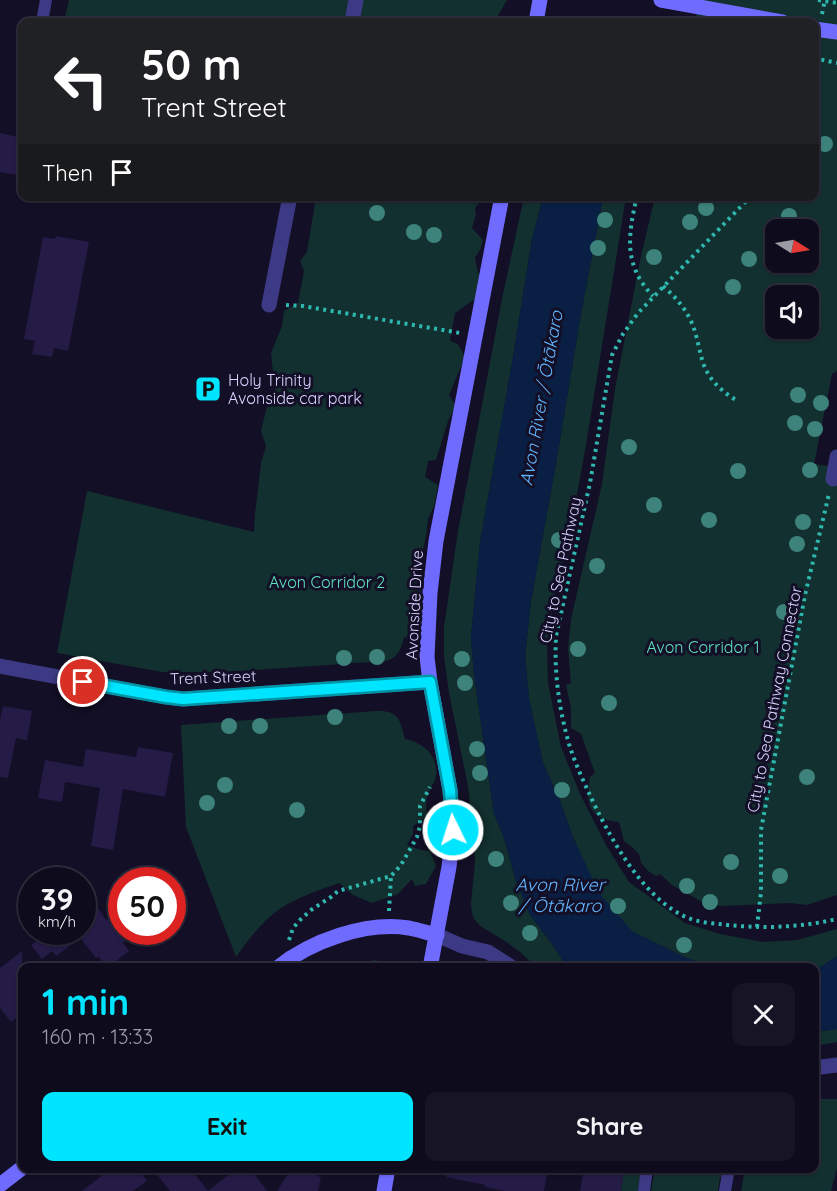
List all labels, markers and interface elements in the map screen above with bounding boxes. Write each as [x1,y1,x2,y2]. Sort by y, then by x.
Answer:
text: 50 m [141,38,241,91]
icon: left [42,42,120,120]
text: Trent Street [141,90,287,124]
icon: arrive [105,156,138,189]
text: Then [42,159,93,187]
north arrow [765,219,819,273]
map controls [765,219,819,339]
button: sound [765,285,819,339]
water label: Avon River / Ōtākaro [514,308,568,487]
place label: Holy Trinity Avonside car park [228,370,362,408]
parking icon: Holy Trinity Avonside car park [193,374,223,404]
street label: City to Sea Pathway [535,495,585,645]
street label: Avonside Drive [401,550,427,660]
park label: Avon Corridor 2 [269,572,385,592]
street label: City to Sea Pathway Connector [742,584,806,814]
park label: Avon Corridor 1 [646,637,760,657]
pin [57,656,108,707]
icon: arrive [66,665,99,698]
street label: Trent Street [170,665,256,689]
position arrow [421,798,485,862]
speed limit sign: 50 [108,867,186,945]
water label: Avon River / Ōtākaro [515,873,607,917]
text: 39 [40,880,74,918]
text: km/h [38,912,76,931]
text: 1 min [42,979,129,1024]
button: close [732,983,795,1046]
text: 160 m · 13:33 [42,1024,153,1049]
button: Exit [42,1092,413,1161]
button: Share [425,1092,795,1161]

